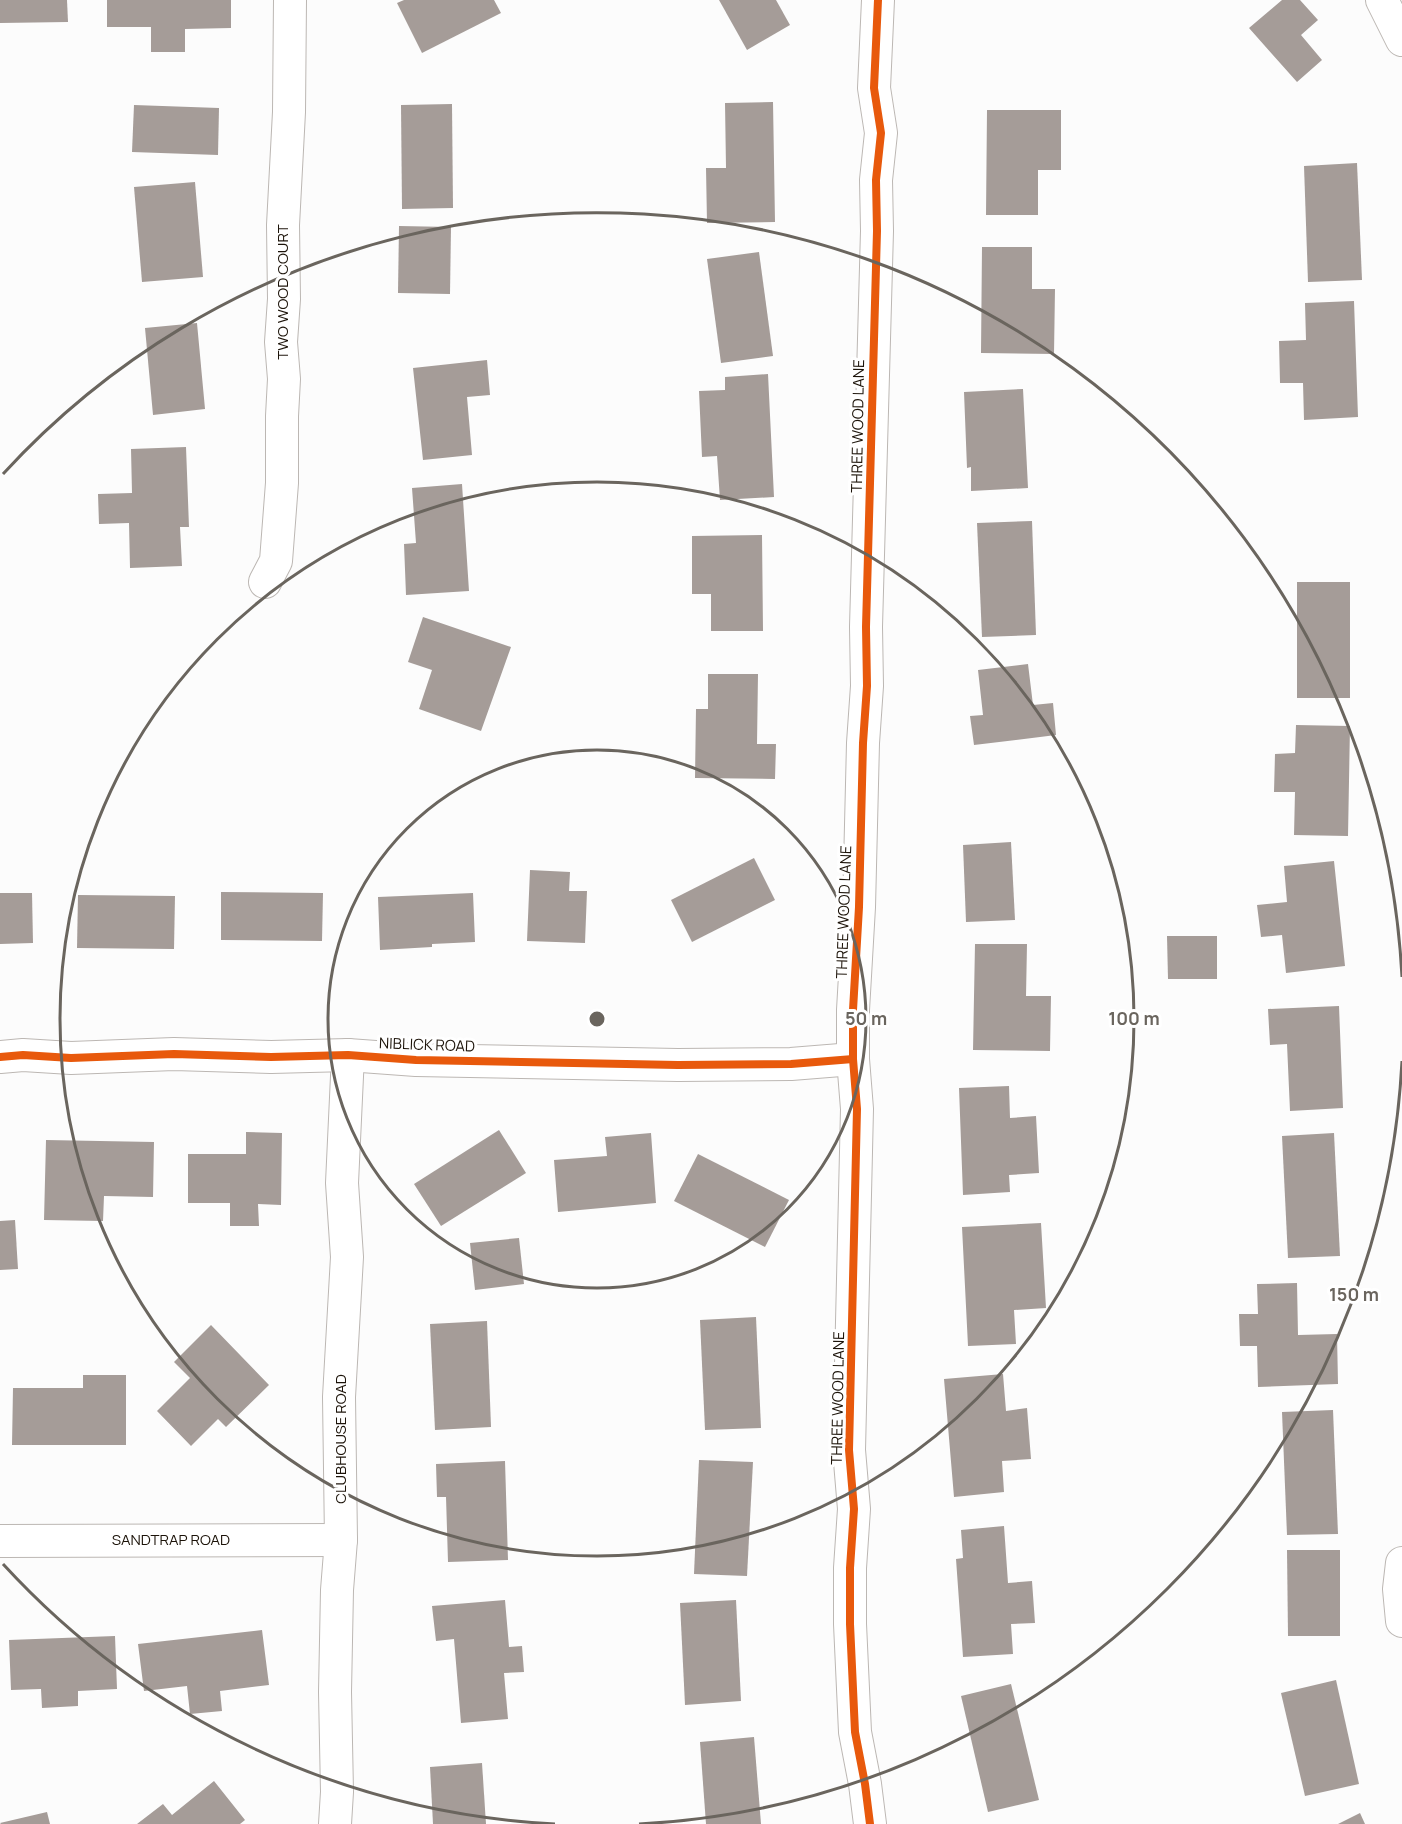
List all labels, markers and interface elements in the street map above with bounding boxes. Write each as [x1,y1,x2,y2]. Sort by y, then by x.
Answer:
street label: TWO WOOD COURT [272,224,293,360]
street label: THREE WOOD LANE [846,359,869,493]
street label: THREE WOOD LANE [831,845,856,979]
text: 50 m [845,1006,887,1030]
text: 100 m [1108,1006,1160,1030]
centre of rings [587,1009,607,1029]
street label: NIBLICK ROAD [379,1032,475,1057]
text: 150 m [1329,1282,1379,1306]
street label: THREE WOOD LANE [826,1331,849,1465]
street label: CLUBHOUSE ROAD [330,1374,351,1504]
street label: SANDTRAP ROAD [112,1529,230,1550]

